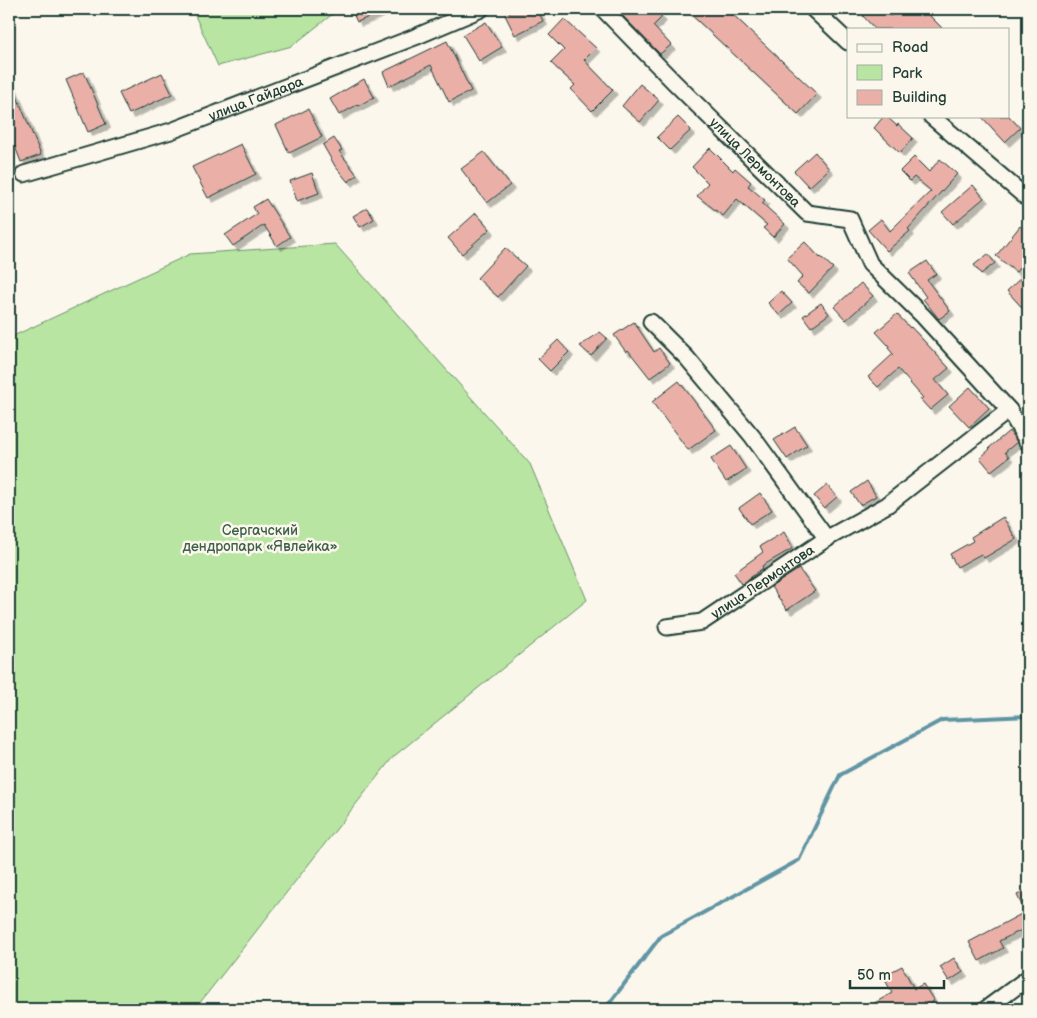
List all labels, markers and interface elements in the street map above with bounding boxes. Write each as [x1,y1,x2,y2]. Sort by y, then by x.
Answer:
legend [847,28,1010,118]
text: Road [892,38,928,57]
text: Park [892,64,923,83]
street label: улица Гайдара [206,73,306,125]
text: Building [892,88,947,107]
street label: улица Лермонтова [706,114,804,211]
park label: Сергачский дендропарк «Явлейка» [182,522,338,555]
street label: улица Лермонтова [708,541,818,623]
scale bar [850,958,943,990]
text: 50 m [857,966,891,985]

